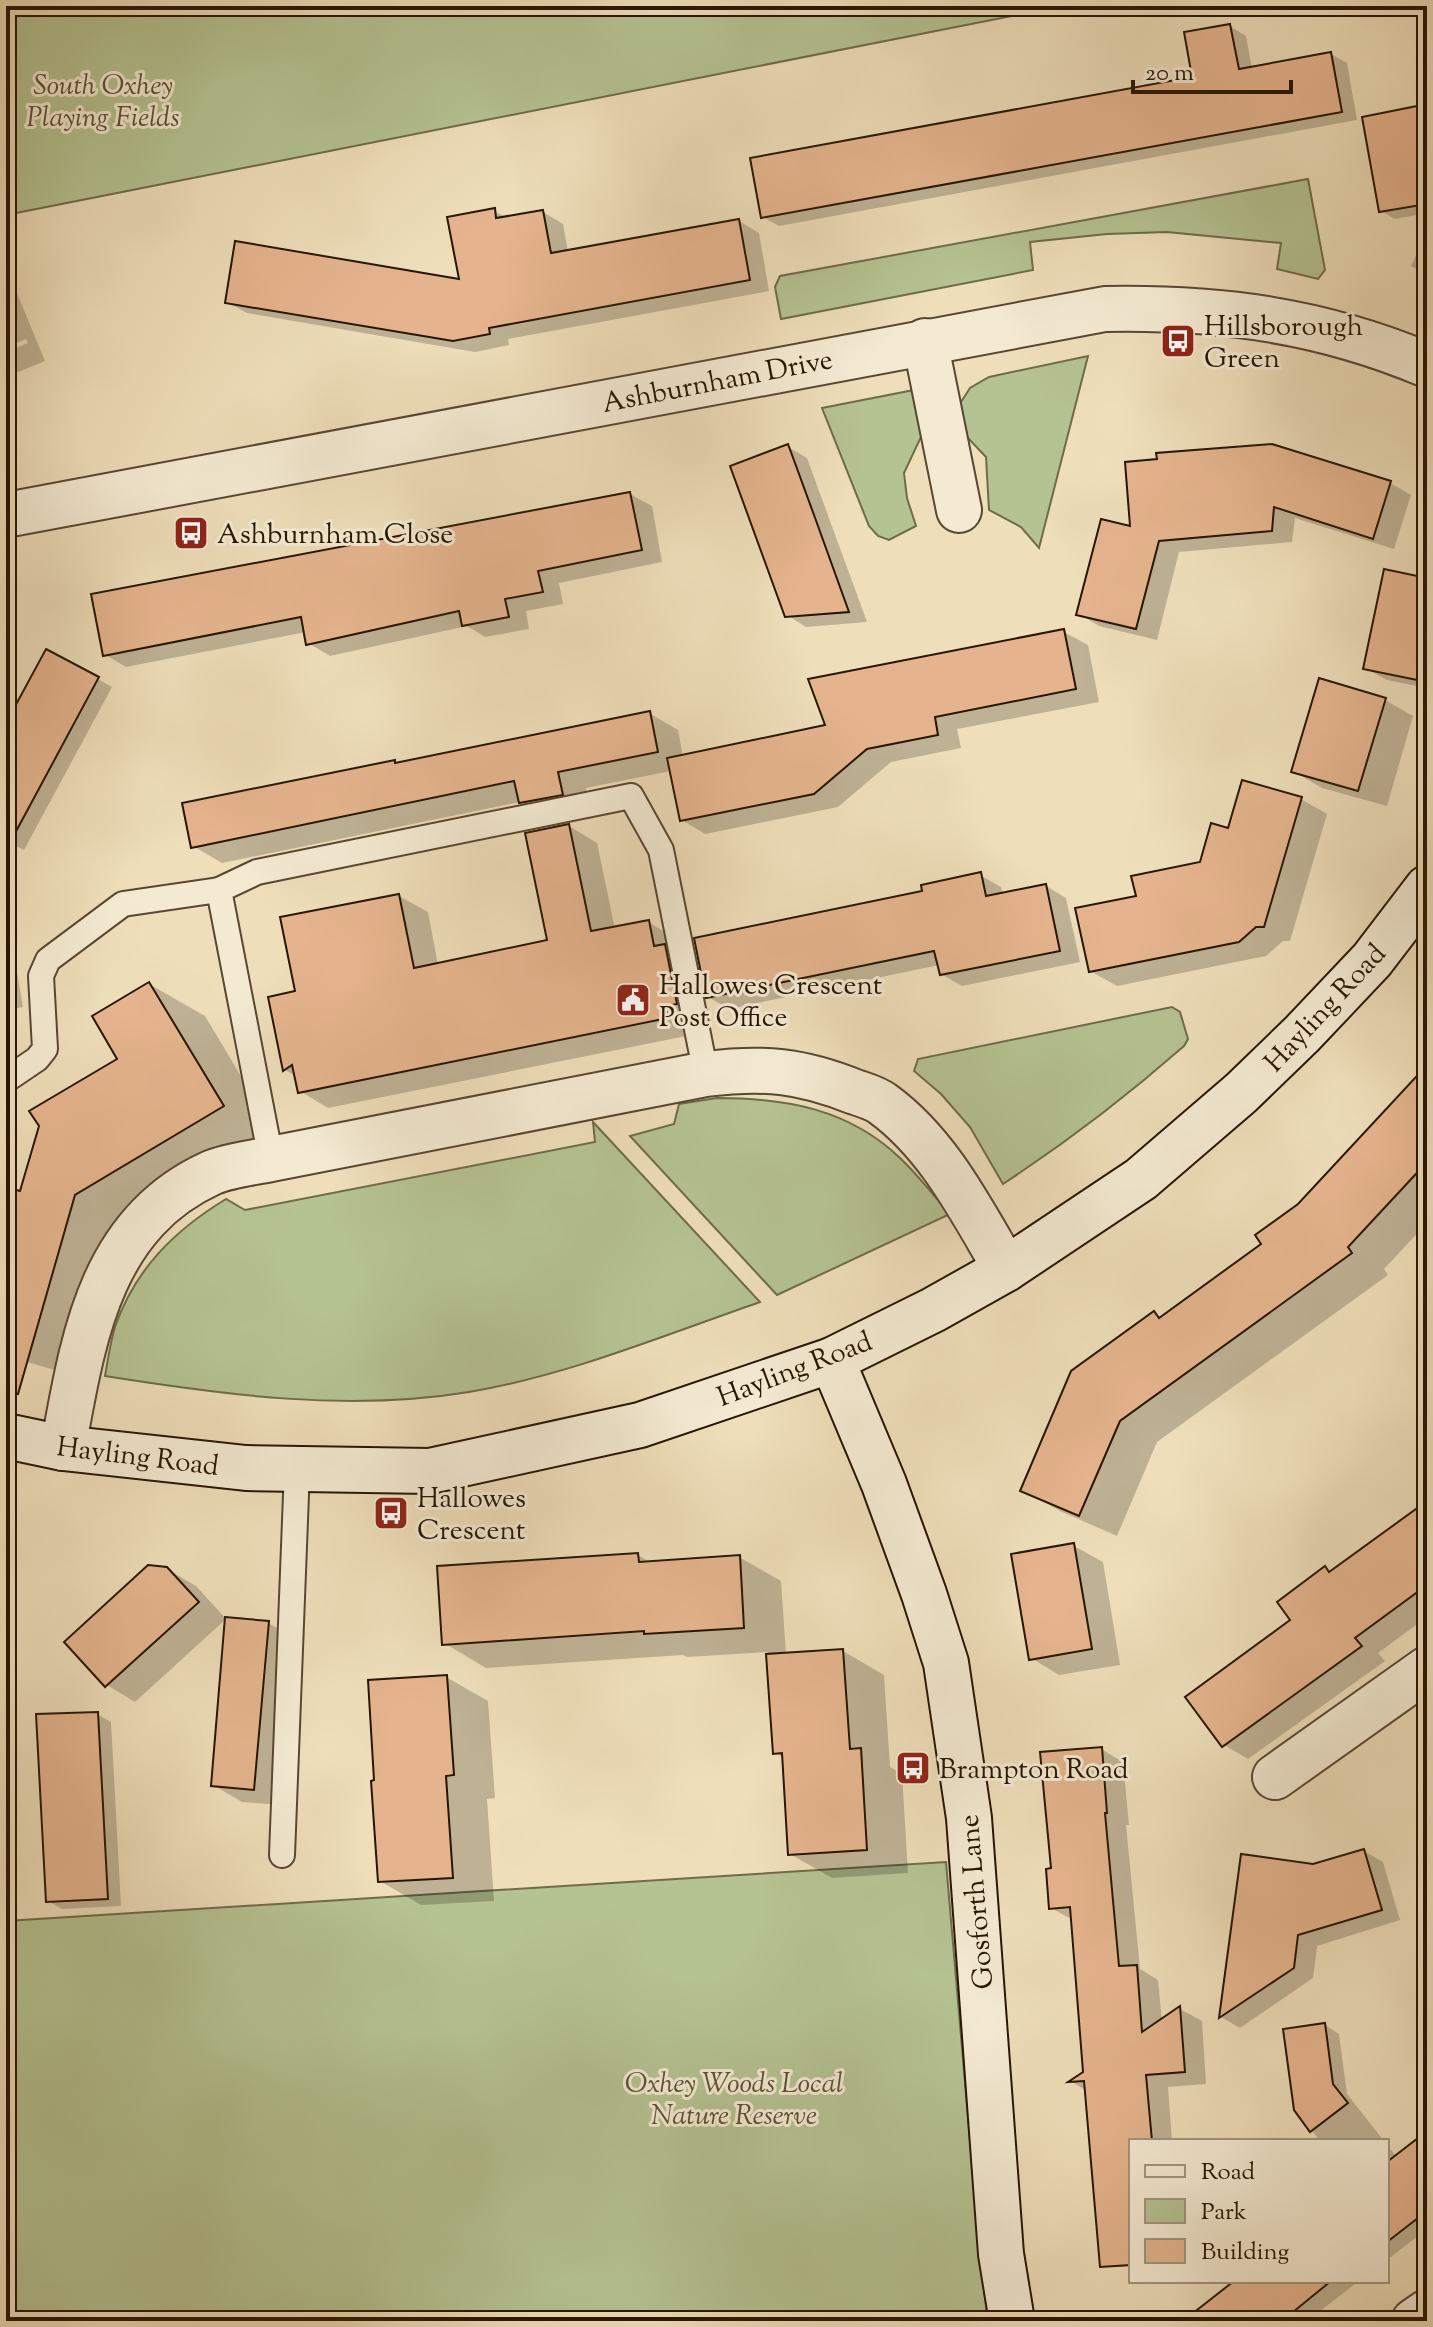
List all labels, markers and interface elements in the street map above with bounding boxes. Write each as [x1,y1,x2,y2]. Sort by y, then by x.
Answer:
scale bar [1133,44,1291,94]
text: 20 m [1145,57,1194,91]
park label: South Oxhey Playing Fields [26,67,180,139]
place label: Hillsborough Green [1204,308,1363,380]
bus stop icon: Hillsborough Green [1159,322,1197,360]
street label: Ashburnham Drive [599,341,836,425]
bus stop icon: Ashburnham Close [172,514,210,552]
place label: Ashburnham Close [217,516,453,556]
street label: Hayling Road [1256,936,1397,1082]
place label: Hallowes Crescent Post Office [659,967,883,1039]
public building icon: Hallowes Crescent Post Office [614,981,652,1019]
street label: Hayling Road [712,1323,879,1419]
street label: Hayling Road [54,1428,221,1488]
place label: Hallowes Crescent [417,1480,526,1552]
bus stop icon: Hallowes Crescent [372,1494,410,1532]
bus stop icon: Brampton Road [894,1749,932,1787]
place label: Brampton Road [939,1751,1129,1791]
street label: Gosforth Lane [950,1813,1006,1991]
park label: Oxhey Woods Local Nature Reserve [625,2065,843,2137]
legend [1129,2139,1389,2283]
text: Road [1201,2156,1255,2190]
text: Park [1201,2196,1247,2230]
text: Building [1201,2236,1290,2270]

